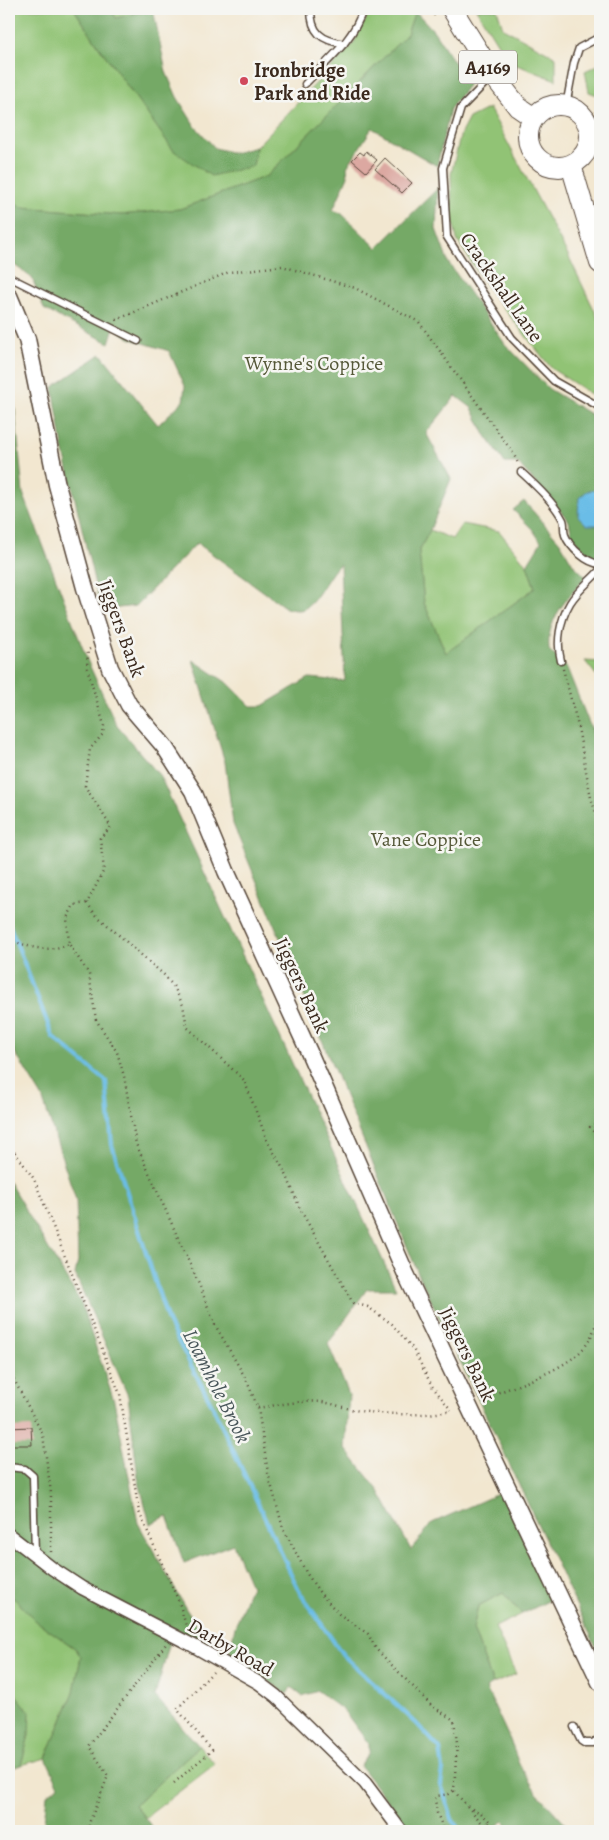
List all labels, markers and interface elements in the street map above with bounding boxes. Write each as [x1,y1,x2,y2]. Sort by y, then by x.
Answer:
road number: A4169 [459,51,517,84]
place label: Ironbridge Park and Ride [254,57,370,107]
marker: Ironbridge Park and Ride [238,75,250,87]
street label: Crackshall Lane [454,227,550,348]
park label: Wynne's Coppice [244,350,383,377]
street label: Jiggers Bank [91,575,152,681]
park label: Vane Coppice [370,826,481,853]
street label: Jiggers Bank [268,933,335,1037]
street label: Jiggers Bank [433,1302,502,1406]
water label: Loamhole Brook [176,1324,258,1448]
street label: Darby Road [183,1612,279,1683]

